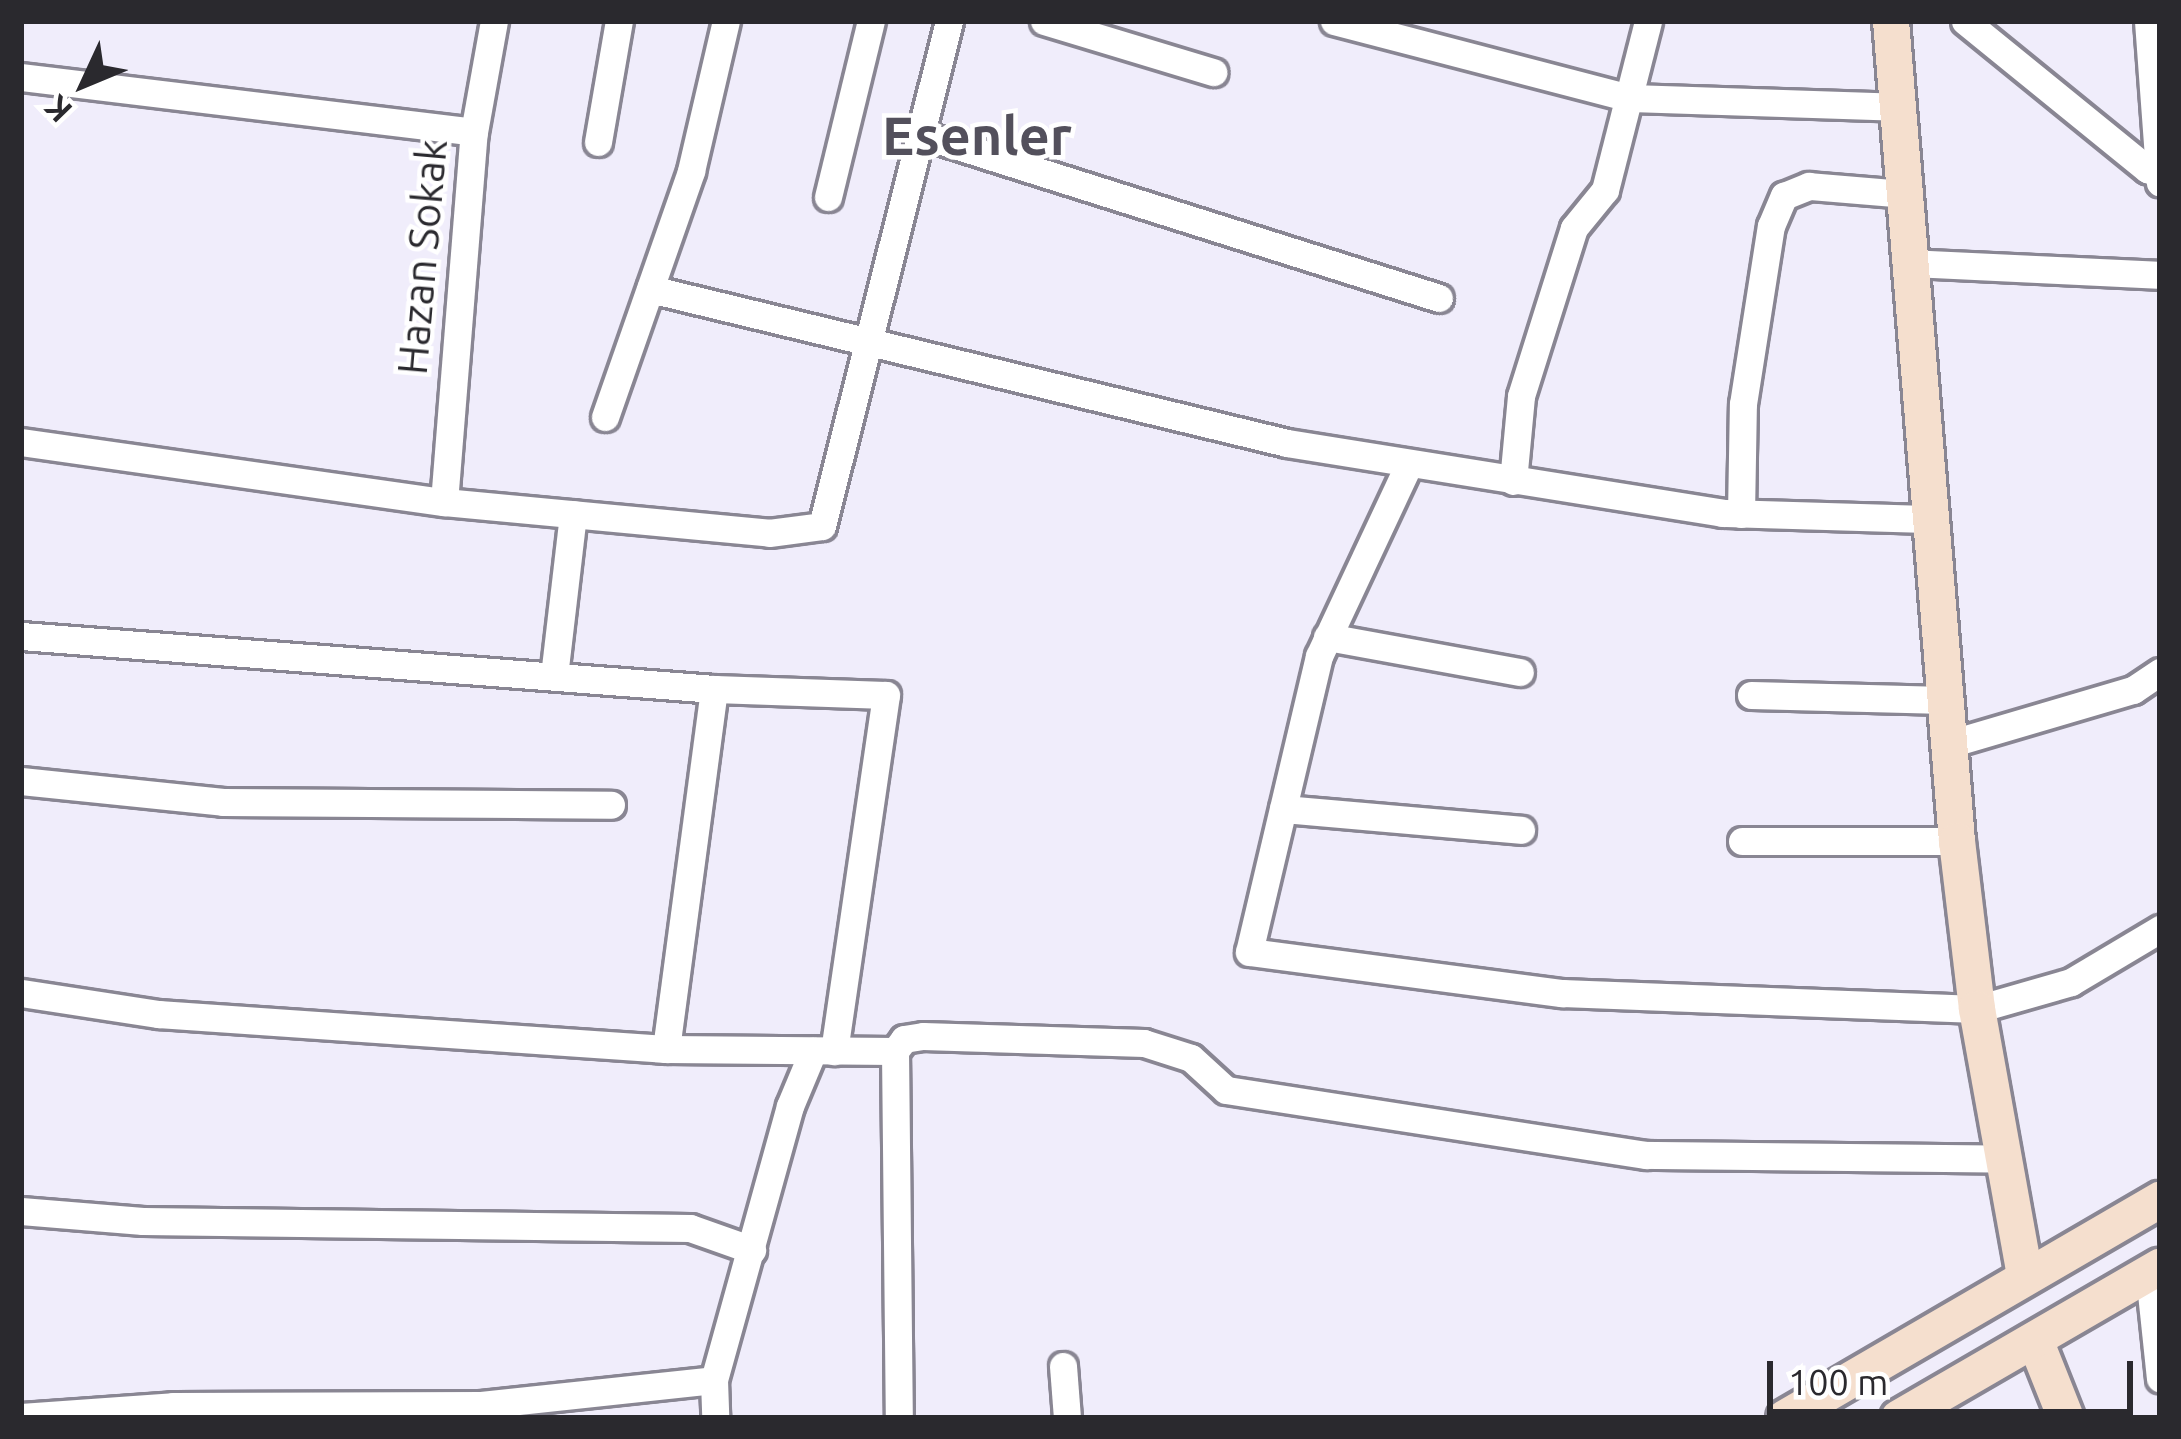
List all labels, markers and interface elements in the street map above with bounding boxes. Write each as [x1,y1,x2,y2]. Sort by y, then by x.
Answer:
north arrow [24,24,144,144]
text: K [37,89,79,130]
district label: Esenler [882,103,1072,167]
street label: Hazan Sokak [387,137,457,377]
scale bar [1773,1337,2139,1411]
text: 100 m [1788,1361,1888,1402]

